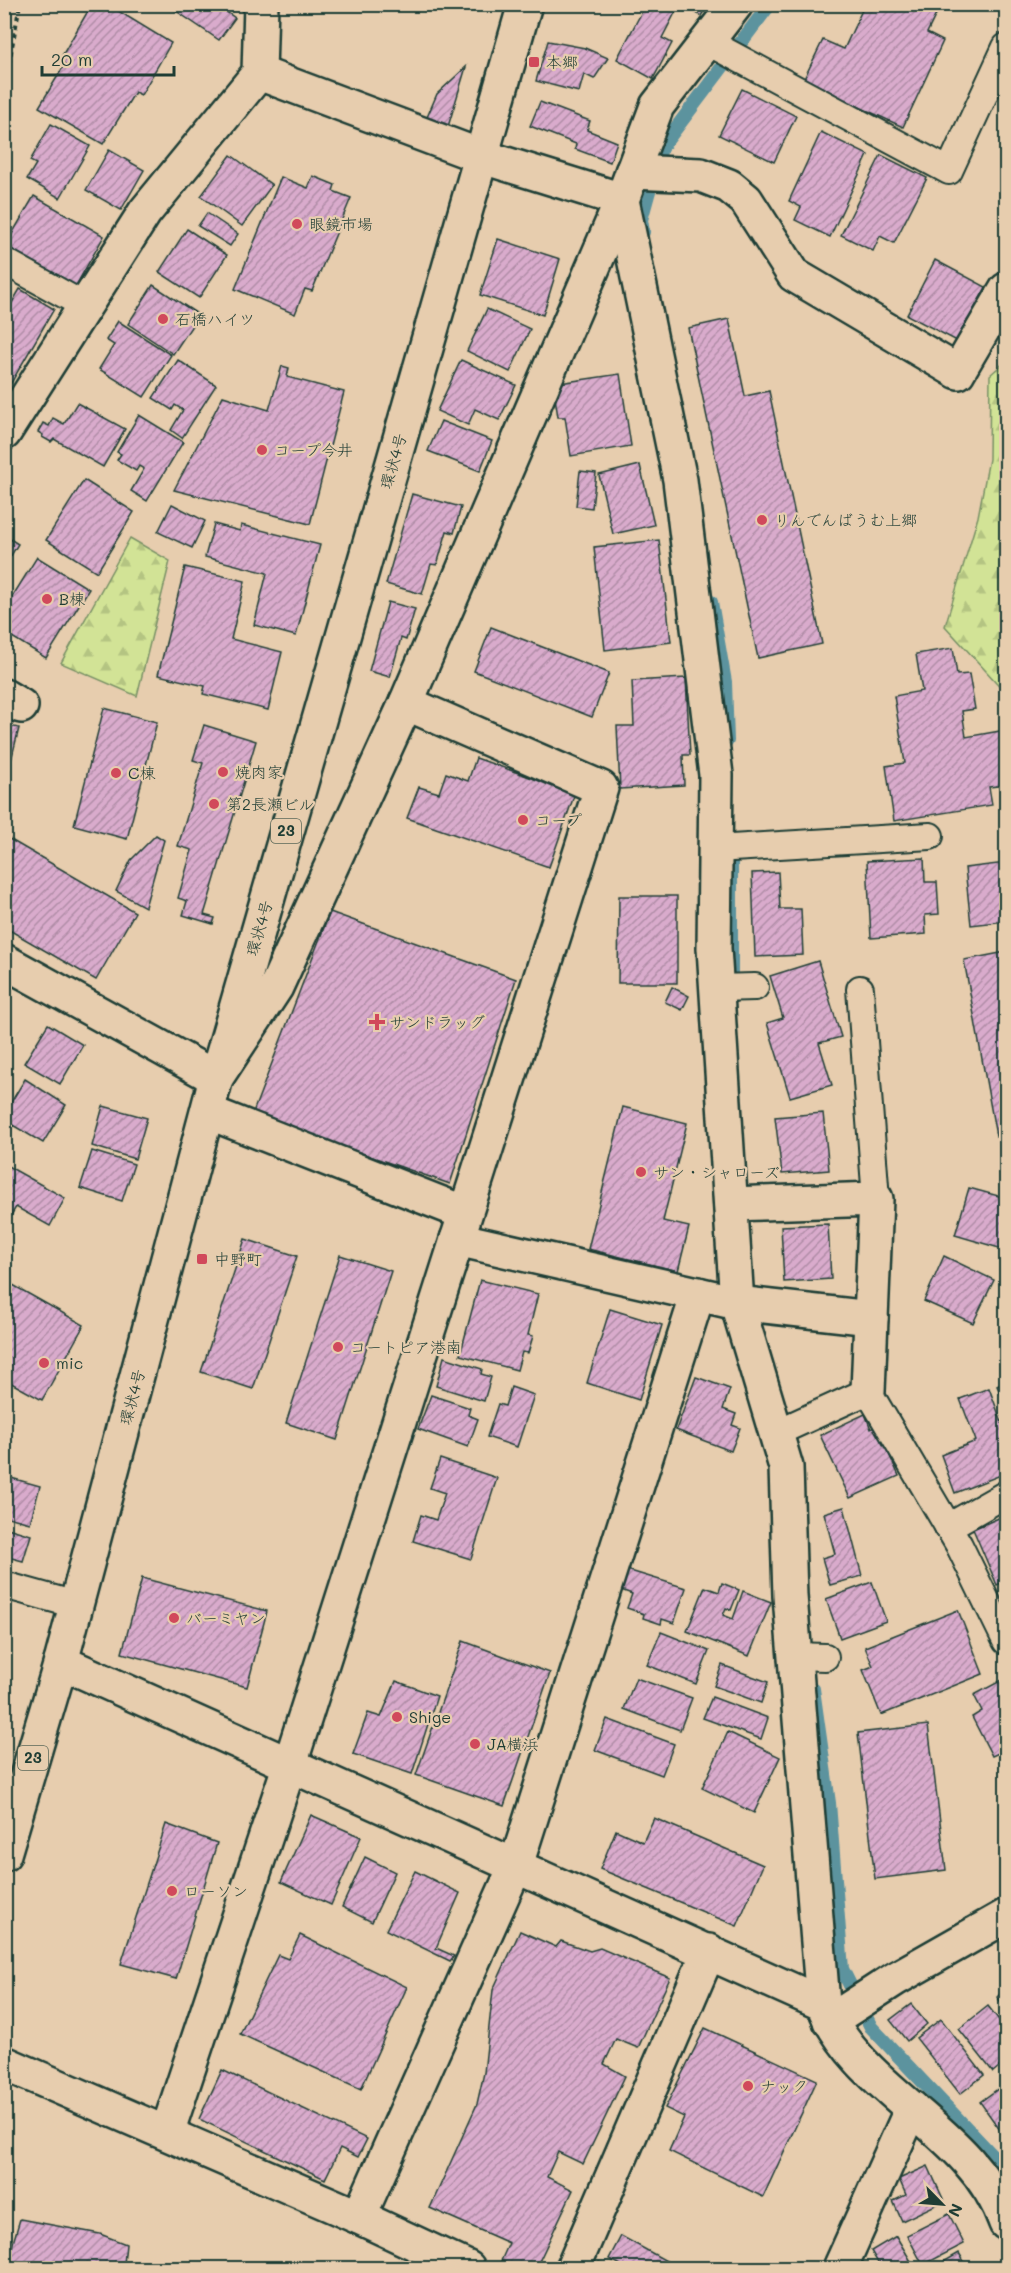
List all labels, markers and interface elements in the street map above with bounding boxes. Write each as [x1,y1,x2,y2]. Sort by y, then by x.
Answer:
scale bar [42,39,174,77]
text: 20 m [51,47,92,71]
place label: 本郷 [546,51,578,72]
marker: 本郷 [527,55,541,69]
place label: 眼鏡市場 [309,213,373,234]
marker: 眼鏡市場 [290,217,304,231]
place label: 石橋ハイツ [175,308,255,329]
marker: 石橋ハイツ [156,312,170,326]
street label: 環状4号 [375,430,411,491]
place label: コープ今井 [274,439,353,460]
marker: コープ今井 [255,443,269,457]
place label: りんでんばうむ上郷 [774,509,917,530]
marker: りんでんばうむ上郷 [755,513,769,527]
place label: B棟 [59,588,85,609]
marker: B棟 [40,592,54,606]
place label: 焼肉家 [235,761,283,782]
place label: C棟 [128,762,155,783]
marker: 焼肉家 [216,765,230,779]
marker: C棟 [109,766,123,780]
place label: 第2長瀬ビル [226,793,315,814]
marker: 第2長瀬ビル [207,797,221,811]
place label: コープ [535,809,582,830]
marker: コープ [516,813,530,827]
road number: 23 [271,819,301,843]
street label: 環状4号 [241,897,277,958]
place label: サンドラッグ [389,1011,485,1032]
marker: サンドラッグ [370,1015,384,1029]
place label: サン・シャローズ [653,1161,780,1182]
marker: サン・シャローズ [634,1165,648,1179]
place label: 中野町 [214,1248,262,1269]
marker: 中野町 [195,1252,209,1266]
place label: コートピア港南 [350,1336,462,1357]
marker: コートピア港南 [331,1340,345,1354]
place label: mic [56,1352,83,1373]
marker: mic [37,1356,51,1370]
street label: 環状4号 [114,1366,149,1427]
place label: バーミヤン [186,1607,266,1628]
marker: バーミヤン [167,1611,181,1625]
place label: Shige [409,1706,451,1727]
marker: Shige [390,1710,404,1724]
place label: JA横浜 [487,1733,539,1754]
marker: JA横浜 [468,1737,482,1751]
road number: 23 [18,1746,48,1770]
place label: ローソン [184,1880,248,1901]
marker: ローソン [165,1884,179,1898]
place label: ナック [760,2075,808,2096]
marker: ナック [741,2079,755,2093]
north arrow [912,2174,972,2234]
text: N [944,2201,968,2220]

